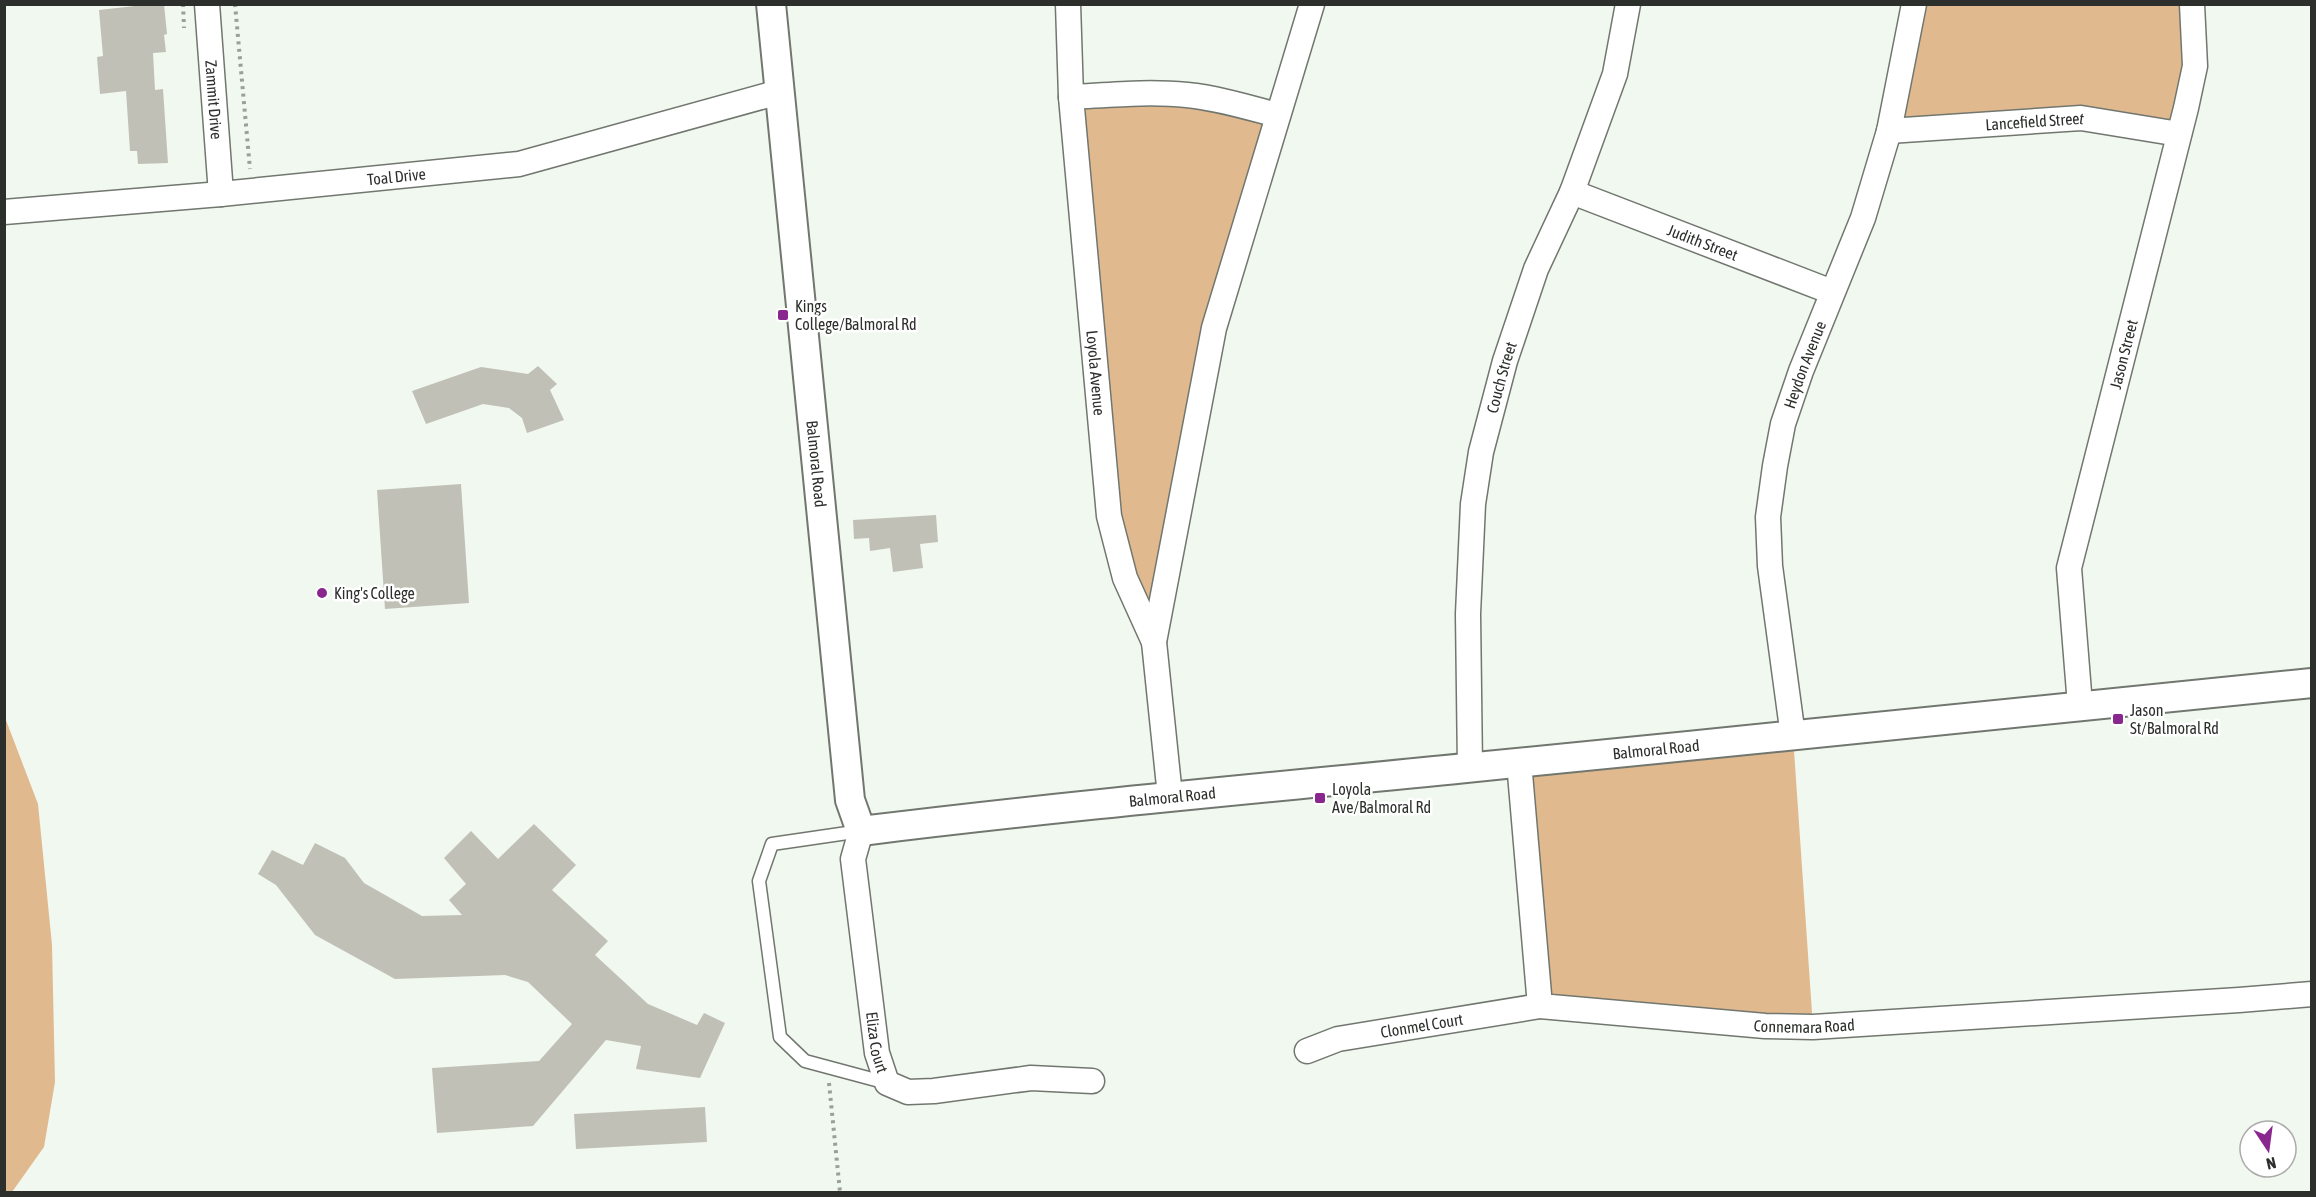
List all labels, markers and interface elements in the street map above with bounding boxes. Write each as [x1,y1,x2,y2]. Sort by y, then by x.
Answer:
street label: Zammit Drive [202,60,226,140]
street label: Lancefield Street [1985,109,2086,133]
street label: Toal Drive [366,164,426,188]
street label: Judith Street [1665,221,1741,264]
place label: Kings College/Balmoral Rd [795,297,917,334]
marker: Kings College/Balmoral Rd [776,308,790,322]
street label: Jason Street [2106,317,2141,391]
street label: Heydon Avenue [1780,318,1829,411]
street label: Loyola Avenue [1083,329,1109,416]
street label: Couch Street [1483,339,1520,415]
street label: Balmoral Road [803,419,830,508]
place label: King's College [334,584,415,603]
marker: King's College [315,586,329,600]
place label: Jason St/Balmoral Rd [2130,701,2219,737]
marker: Jason St/Balmoral Rd [2111,712,2125,726]
street label: Balmoral Road [1612,736,1700,763]
place label: Loyola Ave/Balmoral Rd [1332,780,1431,816]
street label: Balmoral Road [1128,783,1217,810]
marker: Loyola Ave/Balmoral Rd [1313,791,1327,805]
street label: Clonmel Court [1379,1010,1465,1041]
street label: Eliza Court [863,1011,892,1075]
street label: Connemara Road [1753,1015,1855,1036]
north arrow [2238,1119,2298,1179]
text: N [2265,1154,2278,1173]

